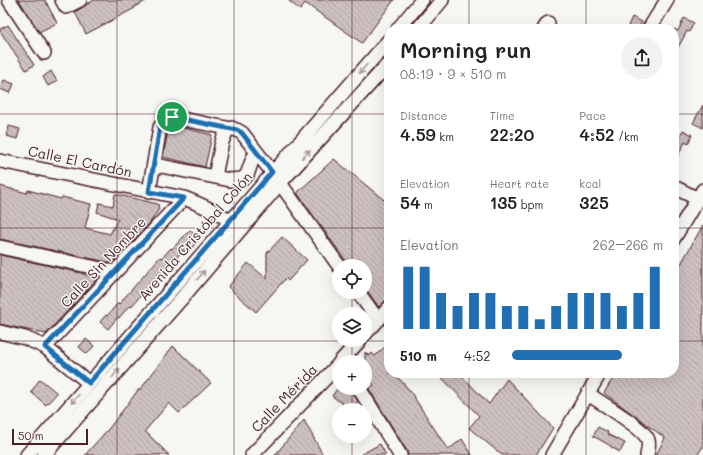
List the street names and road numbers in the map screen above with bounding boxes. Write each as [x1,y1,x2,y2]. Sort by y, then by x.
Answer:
street label: Calle El Cardón [26,141,134,181]
street label: Avenida Cristóbal Colón [134,168,256,304]
street label: Calle Sin Nombre [56,212,150,312]
street label: Calle Mérida [247,360,321,436]

